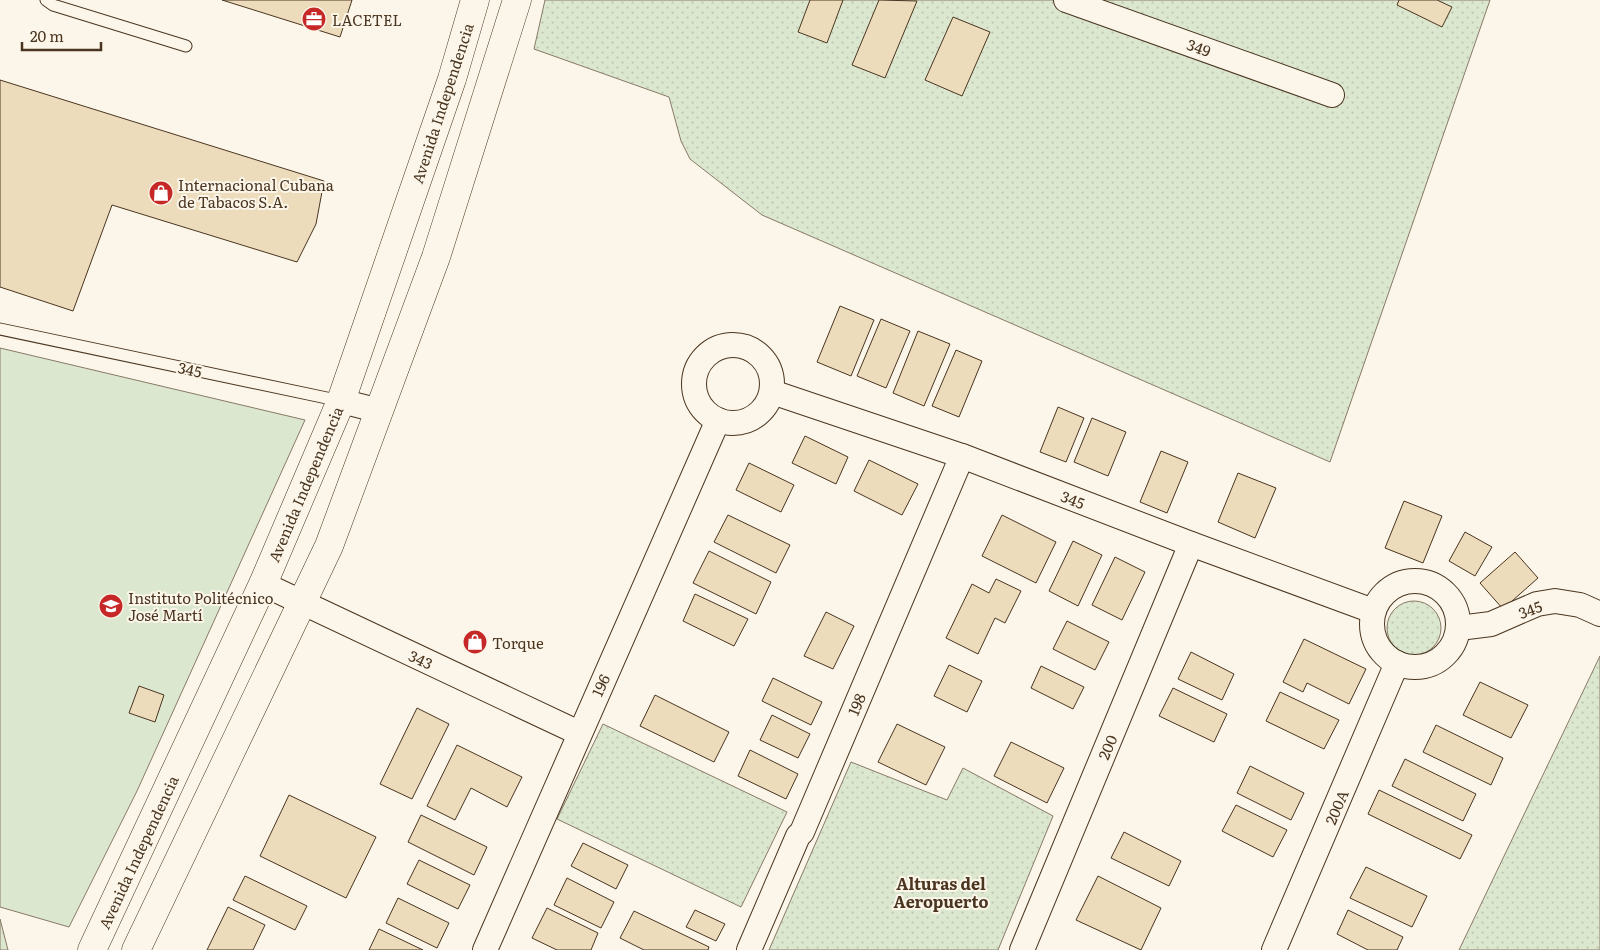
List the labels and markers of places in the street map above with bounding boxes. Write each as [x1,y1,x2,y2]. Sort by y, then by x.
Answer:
office icon: LACETEL [301,6,327,32]
place label: LACETEL [332,8,402,31]
place label: Internacional Cubana de Tabacos S.A. [178,173,335,213]
shop icon: Internacional Cubana de Tabacos S.A. [148,180,174,206]
place label: Instituto Politécnico José Martí [128,586,274,626]
school or university icon: Instituto Politécnico José Martí [98,593,124,619]
shop icon: Torque [462,629,488,655]
place label: Torque [492,631,544,654]

